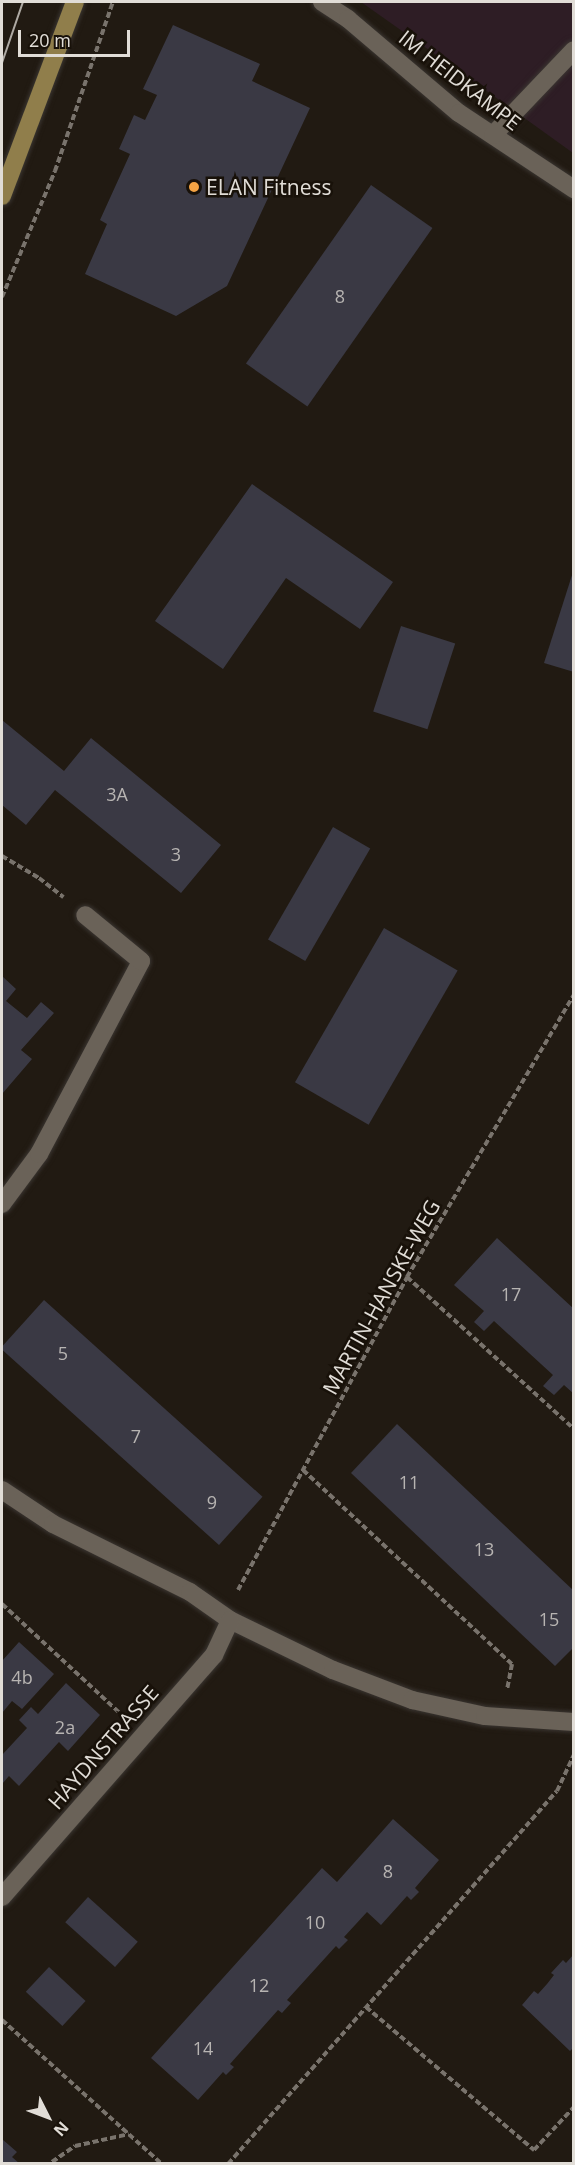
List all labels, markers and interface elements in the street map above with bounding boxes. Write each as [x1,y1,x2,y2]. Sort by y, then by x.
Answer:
scale bar [21,18,134,56]
street label: IM HEIDKAMPE [394,25,526,135]
text: 20 m [29,28,71,52]
place label: ELAN Fitness [206,174,331,200]
marker: ELAN Fitness [187,180,201,194]
house number: 8 [335,285,345,307]
house number: 3A [106,783,128,805]
house number: 3 [171,843,181,865]
street label: MARTIN-HANSKE-WEG [317,1195,445,1399]
house number: 17 [501,1283,521,1305]
house number: 5 [58,1342,68,1364]
house number: 7 [131,1425,141,1447]
house number: 11 [399,1471,419,1493]
house number: 9 [207,1491,217,1513]
house number: 13 [474,1538,494,1560]
house number: 15 [539,1608,559,1630]
house number: 4b [11,1666,33,1688]
street label: HAYDNSTRASSE [42,1680,164,1814]
house number: 2a [55,1716,75,1738]
house number: 8 [383,1860,393,1882]
house number: 10 [305,1911,325,1933]
house number: 12 [249,1974,269,1996]
house number: 14 [193,2037,213,2059]
north arrow [18,2087,78,2147]
text: N [49,2117,74,2141]

